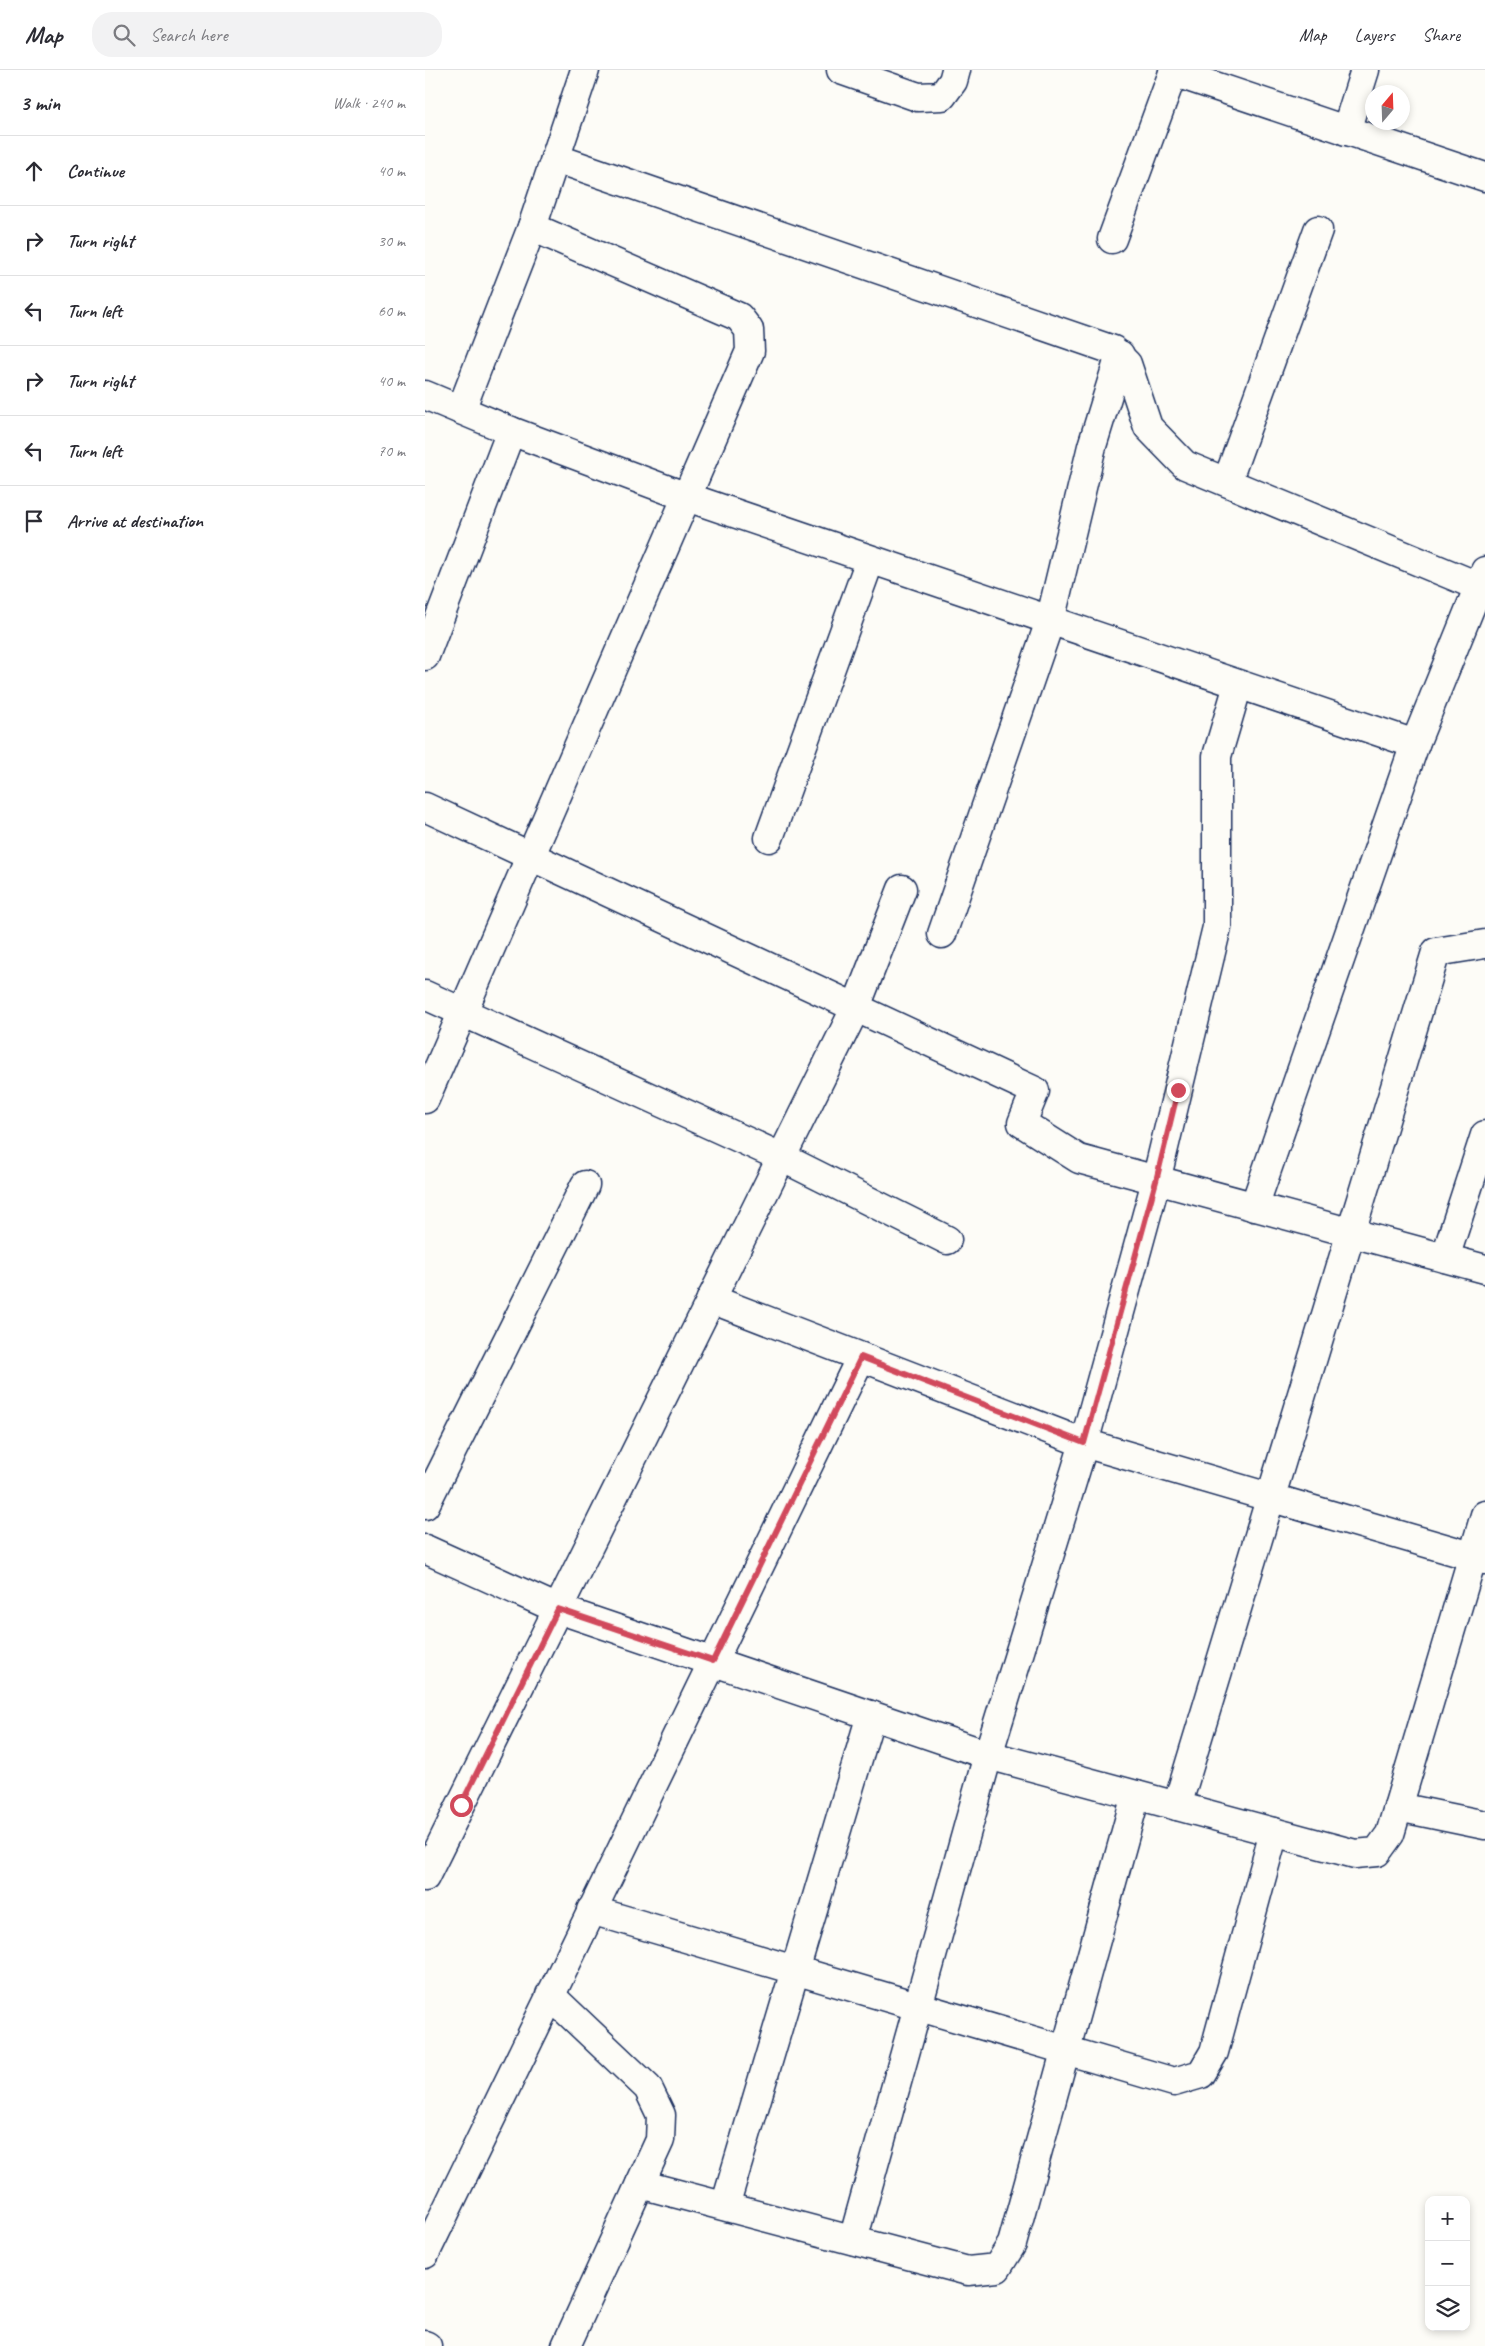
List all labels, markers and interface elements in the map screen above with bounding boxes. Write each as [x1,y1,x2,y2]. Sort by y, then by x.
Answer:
search box [92,12,442,57]
text: Map [25,20,62,50]
icon: search [110,21,138,49]
text: Search here [150,23,228,47]
text: Map [1299,24,1327,46]
text: Layers [1355,24,1394,46]
text: Share [1422,24,1460,46]
north arrow [1365,85,1410,130]
text: 3 min [20,90,60,116]
text: Walk · 240 m [333,93,405,113]
icon: ahead [20,157,48,185]
text: Continue [67,159,124,183]
text: 40 m [378,161,405,181]
icon: right [20,227,48,255]
text: Turn right [67,229,134,253]
text: 30 m [378,231,405,251]
icon: left [20,297,48,325]
text: Turn left [67,299,122,323]
text: 60 m [378,301,405,321]
icon: right [20,367,48,395]
text: Turn right [67,369,134,393]
text: 40 m [378,371,405,391]
icon: left [20,437,48,465]
text: Turn left [67,439,122,463]
text: 70 m [378,441,405,461]
icon: arrive [20,507,48,535]
text: Arrive at destination [67,509,203,533]
route end [1167,1079,1190,1102]
route start [450,1794,473,1817]
map controls [1425,2196,1470,2331]
button: + [1425,2196,1470,2241]
button: − [1425,2241,1470,2286]
button: layers [1425,2286,1470,2331]

